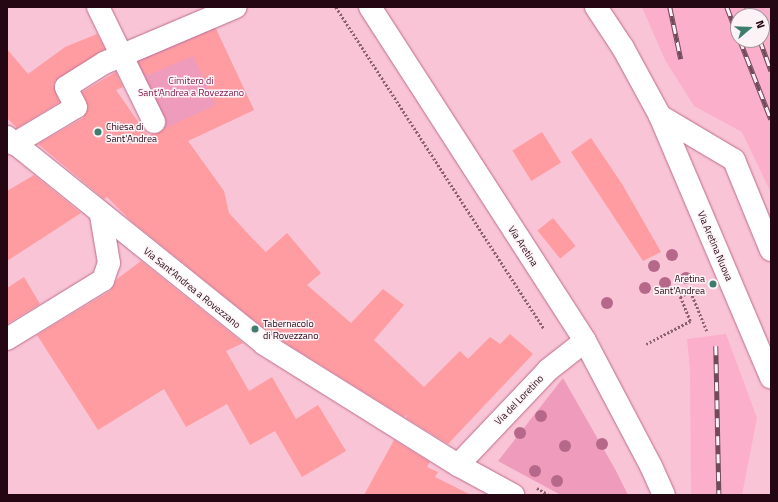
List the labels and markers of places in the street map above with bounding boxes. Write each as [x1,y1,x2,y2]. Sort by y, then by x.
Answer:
place label: Chiesa di Sant'Andrea [106,120,157,144]
marker: Chiesa di Sant'Andrea [93,127,103,137]
place label: Aretina Sant'Andrea [654,272,705,296]
marker: Aretina Sant'Andrea [708,279,718,289]
place label: Tabernacolo di Rovezzano [263,317,318,340]
marker: Tabernacolo di Rovezzano [250,324,260,334]

